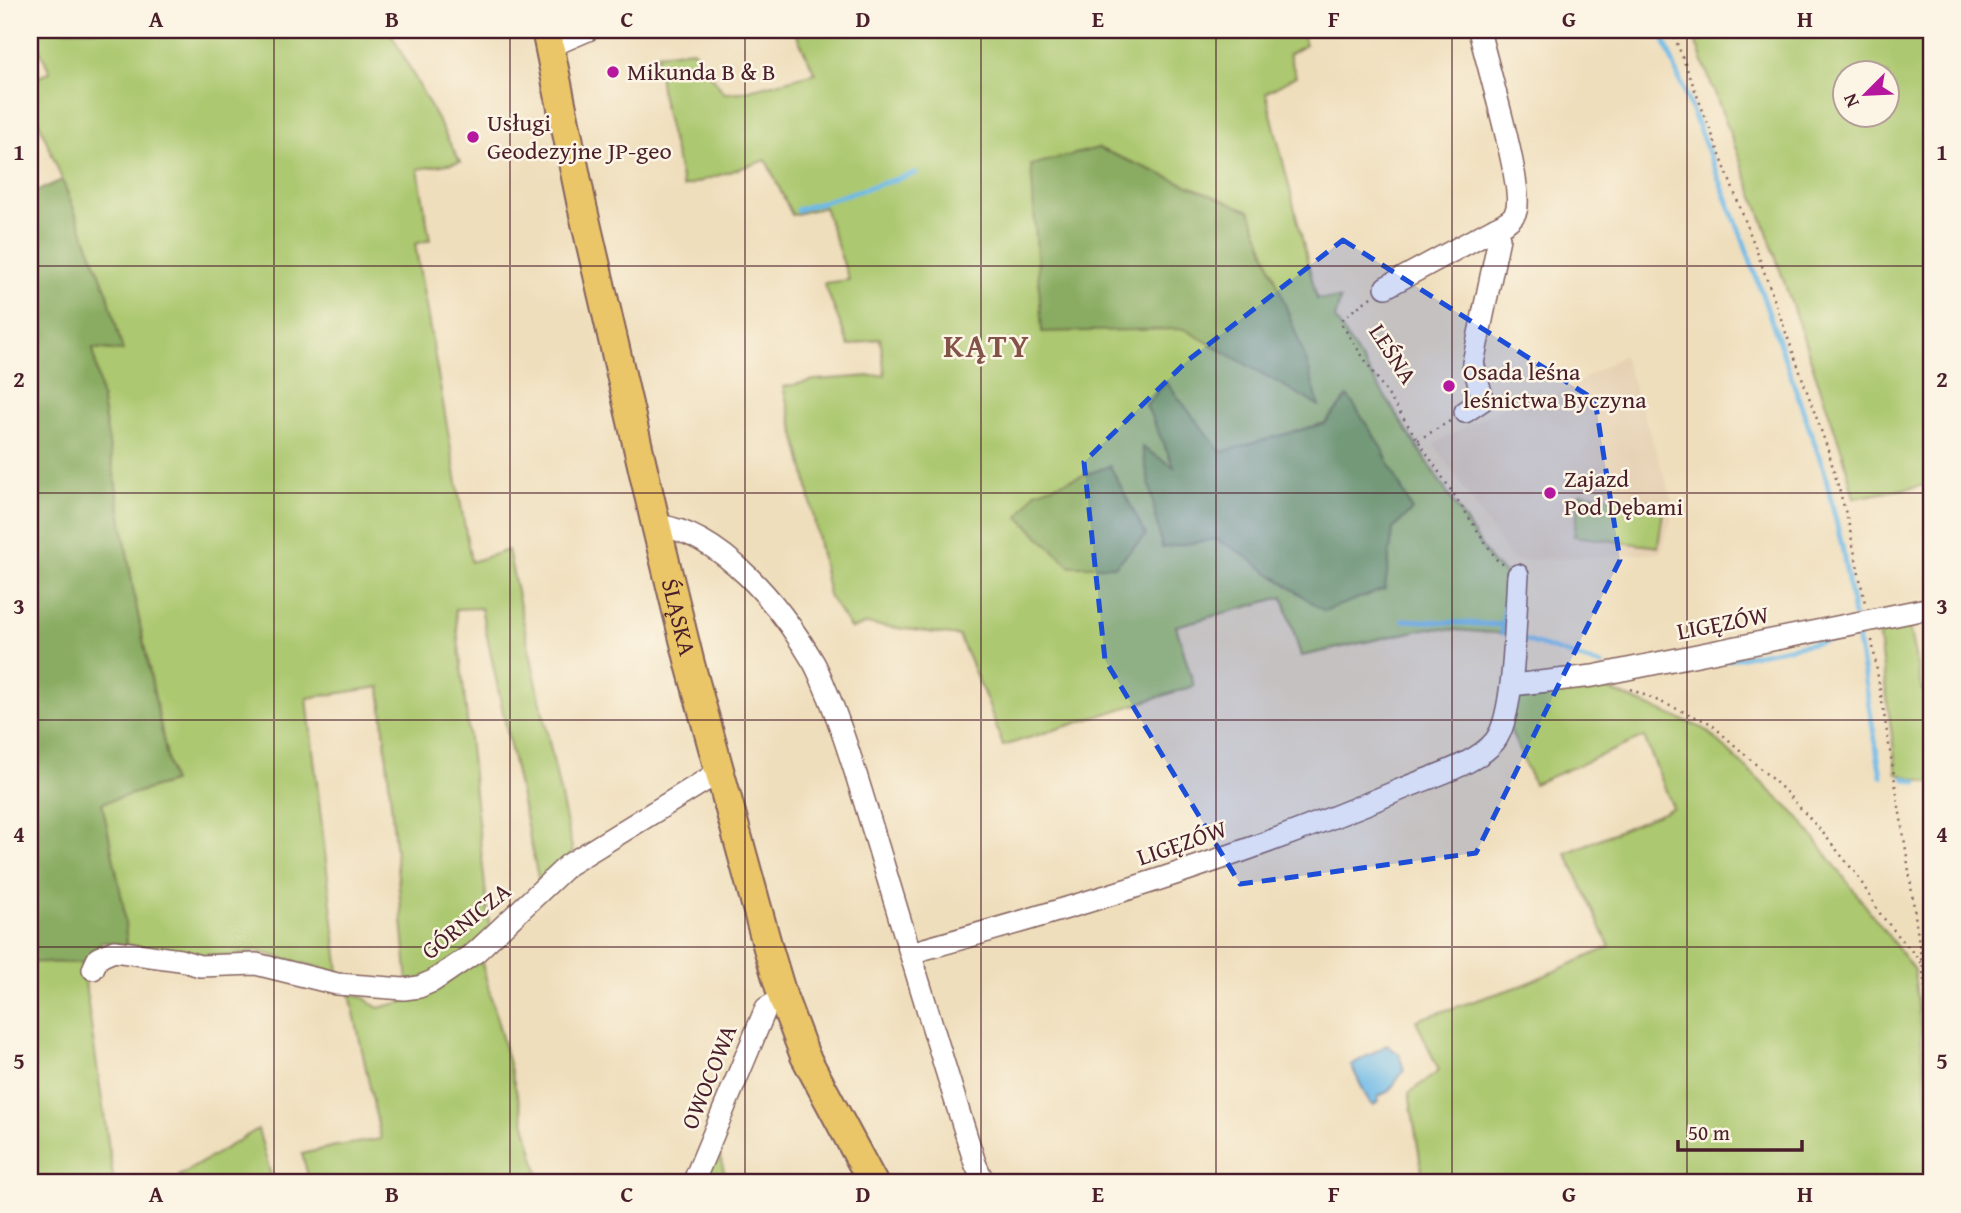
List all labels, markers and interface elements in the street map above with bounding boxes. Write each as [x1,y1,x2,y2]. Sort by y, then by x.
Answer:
text: A [149,2,164,35]
text: B [385,2,399,35]
text: C [620,2,634,35]
text: D [856,2,871,35]
text: E [1092,2,1104,35]
text: F [1328,2,1340,35]
text: G [1562,2,1576,35]
text: H [1797,2,1813,35]
place label: Mikunda B & B [627,54,776,89]
north arrow [1832,60,1902,130]
marker: Mikunda B & B [605,64,621,80]
text: N [1835,89,1866,112]
place label: Usługi Geodezyjne JP-geo [487,105,672,168]
marker: Usługi Geodezyjne JP-geo [465,129,481,145]
text: 1 [13,135,25,168]
text: 1 [1936,135,1948,168]
street label: LEŚNA [1361,317,1426,391]
district label: KĄTY [943,322,1031,369]
place label: Osada leśna leśnictwa Byczyna [1463,354,1647,417]
text: 2 [13,362,25,395]
text: 2 [1936,362,1948,395]
marker: Osada leśna leśnictwa Byczyna [1441,378,1457,394]
place label: Zajazd Pod Dębami [1564,461,1683,524]
marker: Zajazd Pod Dębami [1542,485,1558,501]
street label: ŚLĄSKA [653,575,705,660]
text: 3 [13,589,25,622]
text: 3 [1936,589,1948,622]
street label: LIGĘZÓW [1674,596,1773,649]
street label: LIGĘZÓW [1132,811,1232,874]
text: 4 [13,817,25,850]
text: 4 [1936,817,1948,850]
street label: GÓRNICZA [414,873,518,968]
street label: OWOCOWA [672,1019,745,1134]
text: 5 [13,1044,25,1077]
text: 5 [1936,1044,1948,1077]
scale bar [1678,1108,1802,1152]
text: 50 m [1688,1117,1730,1148]
text: A [149,1177,164,1210]
text: B [385,1177,399,1210]
text: C [620,1177,634,1210]
text: D [856,1177,871,1210]
text: E [1092,1177,1104,1210]
text: F [1328,1177,1340,1210]
text: G [1562,1177,1576,1210]
text: H [1797,1177,1813,1210]

